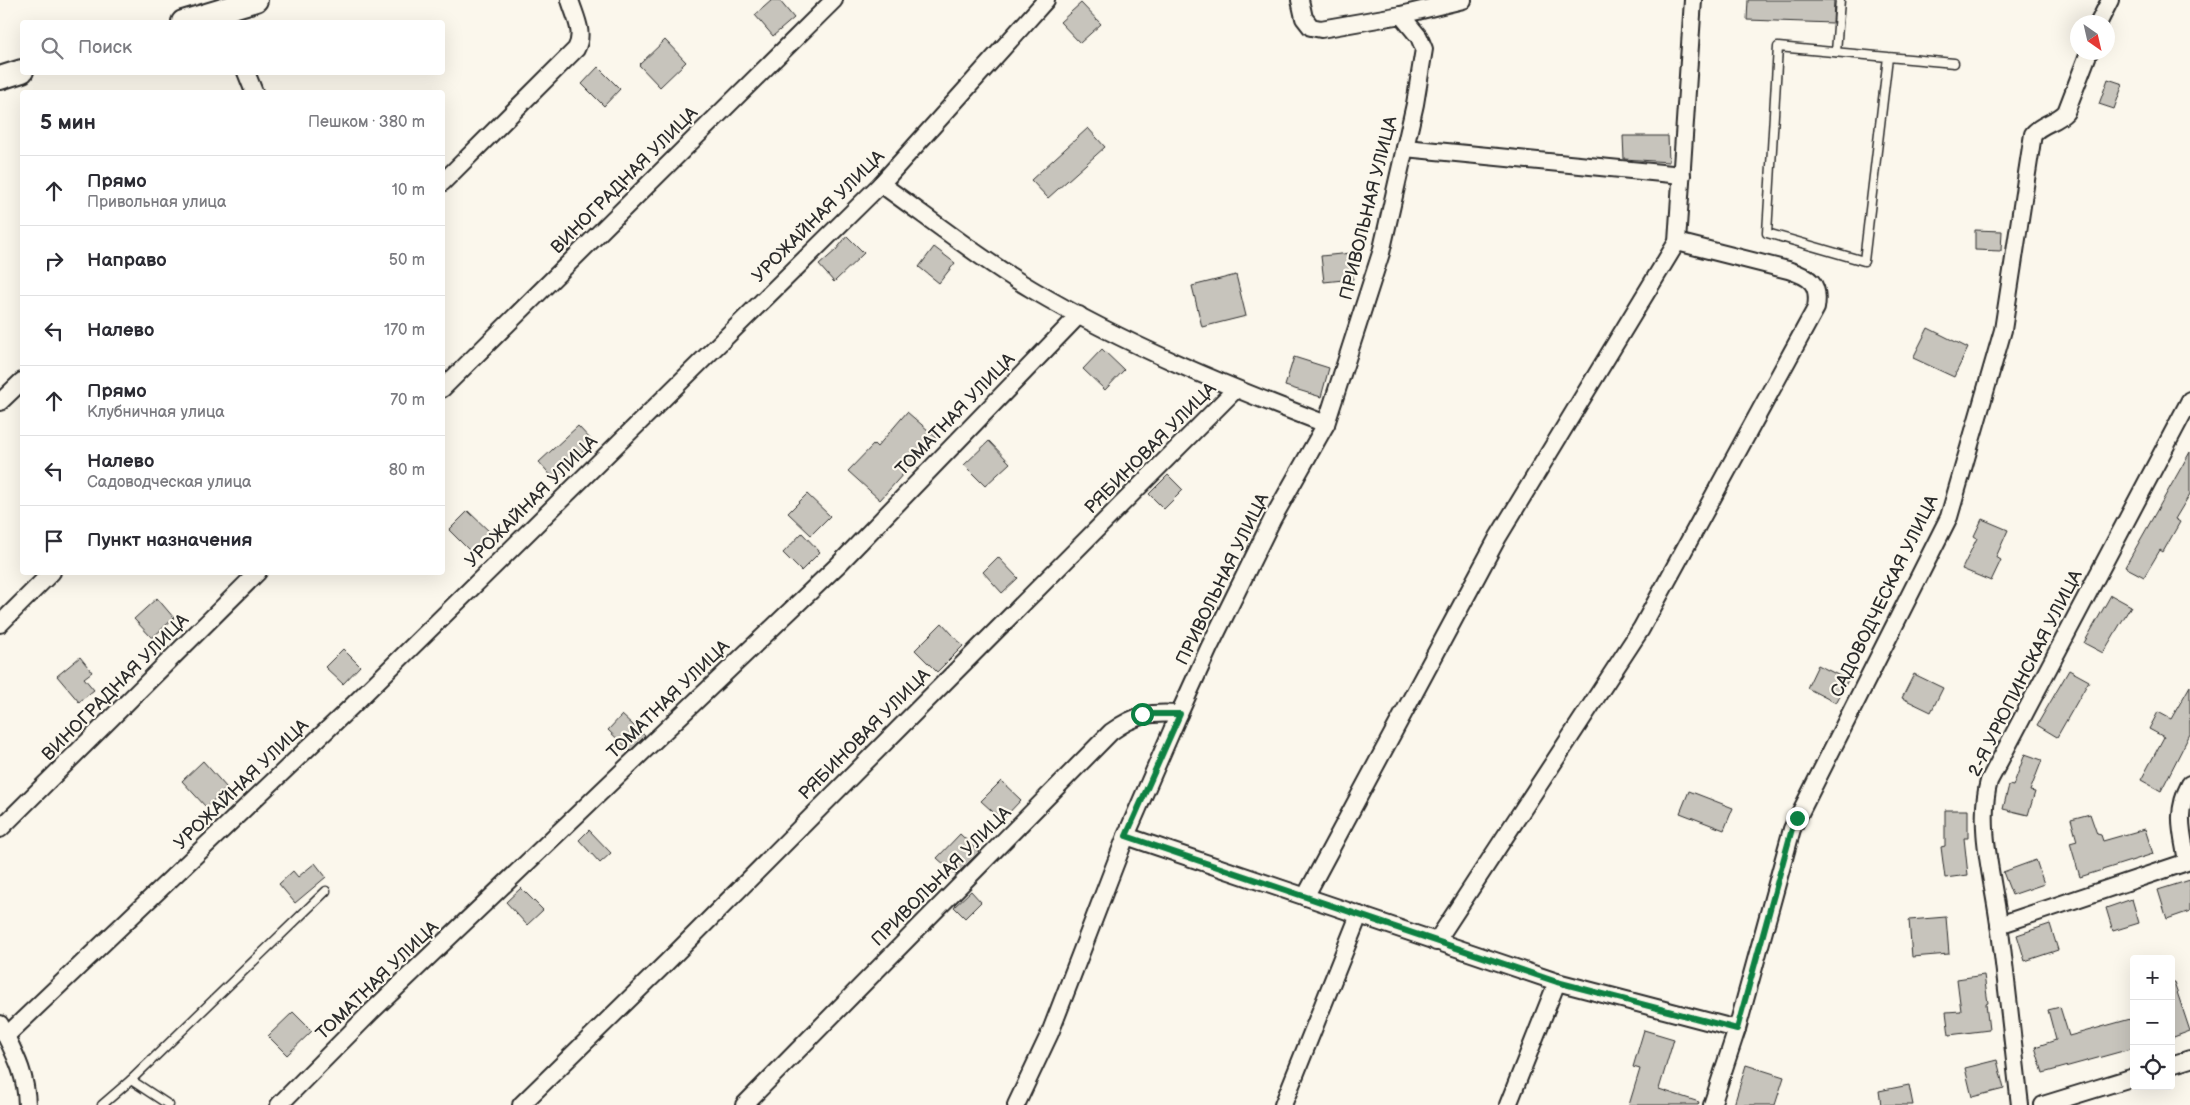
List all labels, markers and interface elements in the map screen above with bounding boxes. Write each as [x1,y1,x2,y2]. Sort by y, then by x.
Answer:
north arrow [2070,15,2115,60]
search box [20,20,445,75]
icon: search [38,34,66,62]
text: Поиск [78,36,132,59]
street label: ВИНОГРАДНАЯ УЛИЦА [547,103,702,258]
text: 5 мин [40,110,96,135]
text: Пешком · 380 m [308,113,425,132]
street label: ПРИВОЛЬНАЯ УЛИЦА [1335,114,1401,302]
street label: УРОЖАЙНАЯ УЛИЦА [748,146,889,287]
text: Прямо [87,170,147,193]
icon: ahead [40,177,68,205]
text: 10 m [392,181,425,200]
text: Привольная улица [87,193,227,212]
icon: right [40,247,68,275]
text: Направо [87,249,167,272]
text: 50 m [389,251,425,270]
icon: left [40,317,68,345]
text: Налево [87,319,154,342]
text: 170 m [384,321,425,340]
street label: ТОМАТНАЯ УЛИЦА [892,349,1019,480]
street label: РЯБИНОВАЯ УЛИЦА [1080,378,1220,518]
text: Прямо [87,380,147,403]
icon: ahead [40,387,68,415]
text: 70 m [390,391,425,410]
text: Клубничная улица [87,403,225,422]
street label: УРОЖАЙНАЯ УЛИЦА [461,431,602,572]
text: Налево [87,450,154,473]
icon: left [40,457,68,485]
text: 80 m [389,461,425,480]
text: Садоводческая улица [87,473,252,492]
street label: ПРИВОЛЬНАЯ УЛИЦА [1172,490,1273,669]
street label: САДОВОДЧЕСКАЯ УЛИЦА [1826,492,1943,701]
icon: arrive [40,527,68,555]
text: Пункт назначения [87,529,252,552]
street label: 2-Я УРЮПИНСКАЯ УЛИЦА [1964,566,2087,780]
street label: ВИНОГРАДНАЯ УЛИЦА [38,610,193,765]
street label: ТОМАТНАЯ УЛИЦА [603,636,734,763]
street label: РЯБИНОВАЯ УЛИЦА [794,664,934,804]
route start [1131,703,1154,726]
street label: УРОЖАЙНАЯ УЛИЦА [170,715,313,854]
street label: ПРИВОЛЬНАЯ УЛИЦА [867,802,1015,950]
route end [1786,807,1809,830]
street label: ТОМАТНАЯ УЛИЦА [312,917,443,1044]
map controls [2130,955,2175,1090]
button: + [2130,955,2175,1000]
button: − [2130,1000,2175,1045]
button: locate [2130,1045,2175,1090]

